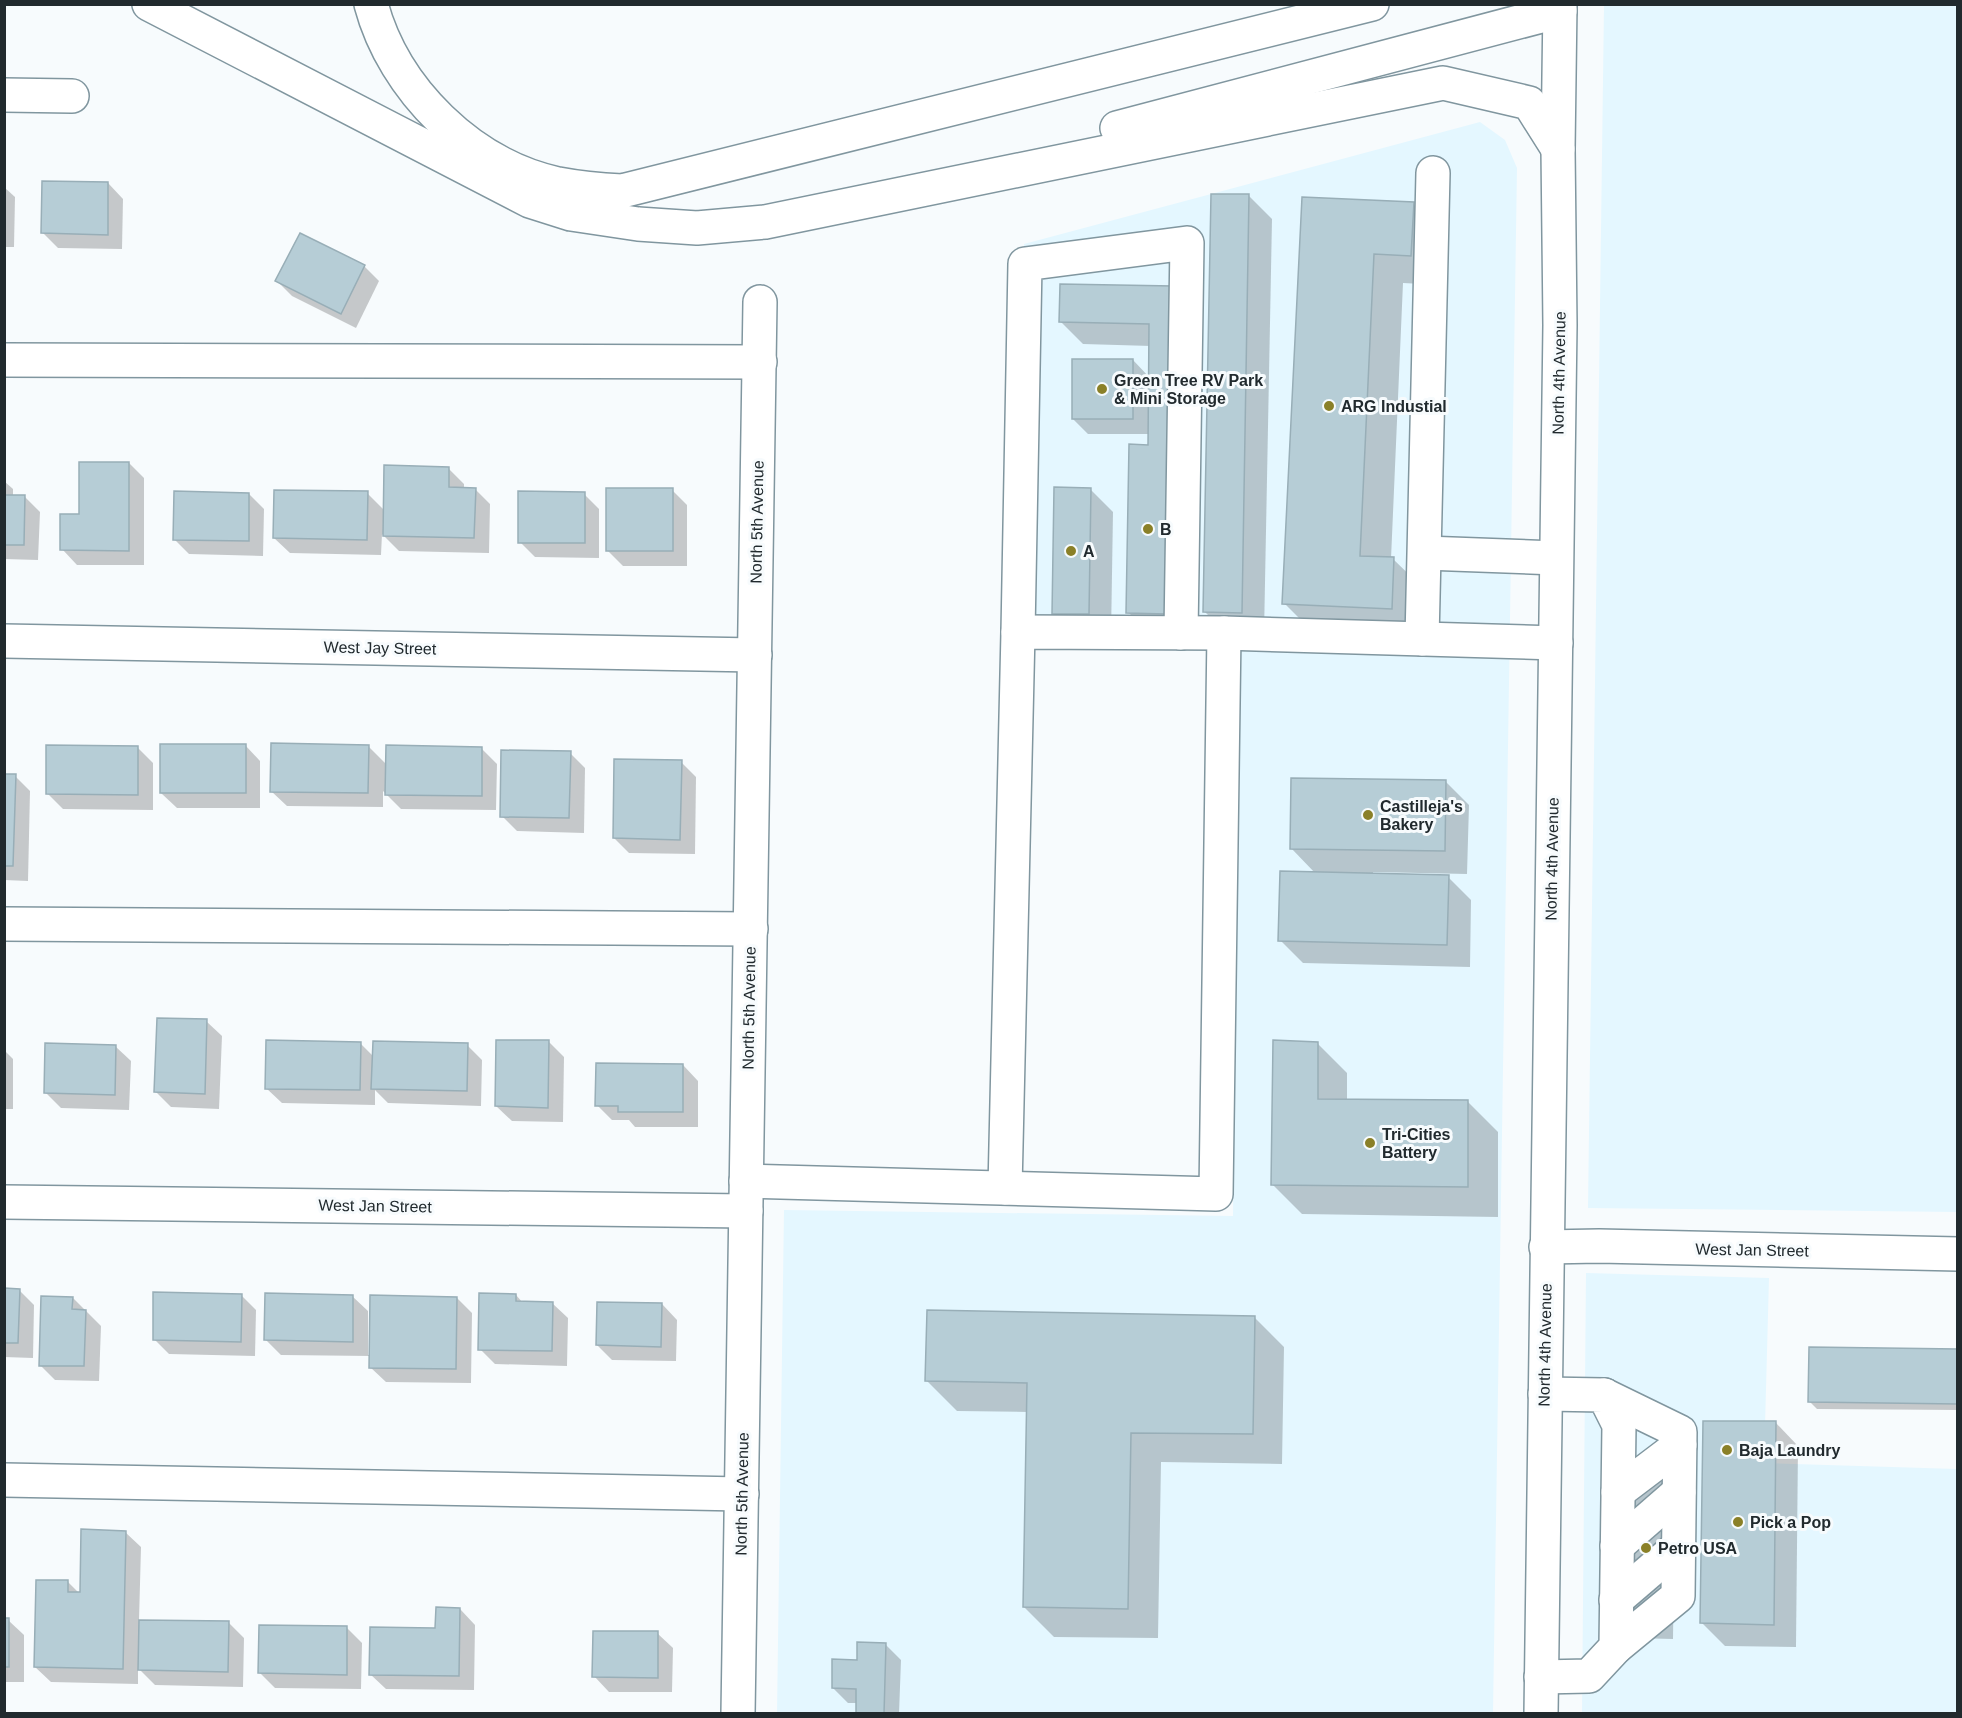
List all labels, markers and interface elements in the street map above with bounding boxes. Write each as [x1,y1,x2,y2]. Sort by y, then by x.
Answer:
street label: North 4th Avenue [1549,311,1569,435]
place label: Green Tree RV Park & Mini Storage [1114,372,1263,407]
marker: Green Tree RV Park & Mini Storage [1095,382,1109,396]
place label: ARG Industial [1341,398,1447,415]
marker: ARG Industial [1322,399,1336,413]
street label: North 5th Avenue [747,460,767,584]
place label: B [1160,521,1172,538]
marker: B [1141,522,1155,536]
place label: A [1083,543,1095,560]
marker: A [1064,544,1078,558]
street label: West Jay Street [324,639,437,657]
street label: North 4th Avenue [1542,797,1562,921]
place label: Castilleja's Bakery [1380,798,1463,833]
marker: Castilleja's Bakery [1361,808,1375,822]
street label: North 5th Avenue [739,946,759,1070]
place label: Tri-Cities Battery [1382,1126,1451,1161]
marker: Tri-Cities Battery [1363,1136,1377,1150]
street label: West Jan Street [318,1197,432,1215]
street label: West Jan Street [1695,1241,1809,1259]
street label: North 4th Avenue [1535,1283,1555,1407]
street label: North 5th Avenue [732,1432,752,1556]
place label: Baja Laundry [1739,1442,1840,1459]
marker: Baja Laundry [1720,1443,1734,1457]
place label: Pick a Pop [1750,1514,1831,1531]
marker: Pick a Pop [1731,1515,1745,1529]
place label: Petro USA [1658,1540,1738,1557]
marker: Petro USA [1639,1541,1653,1555]

